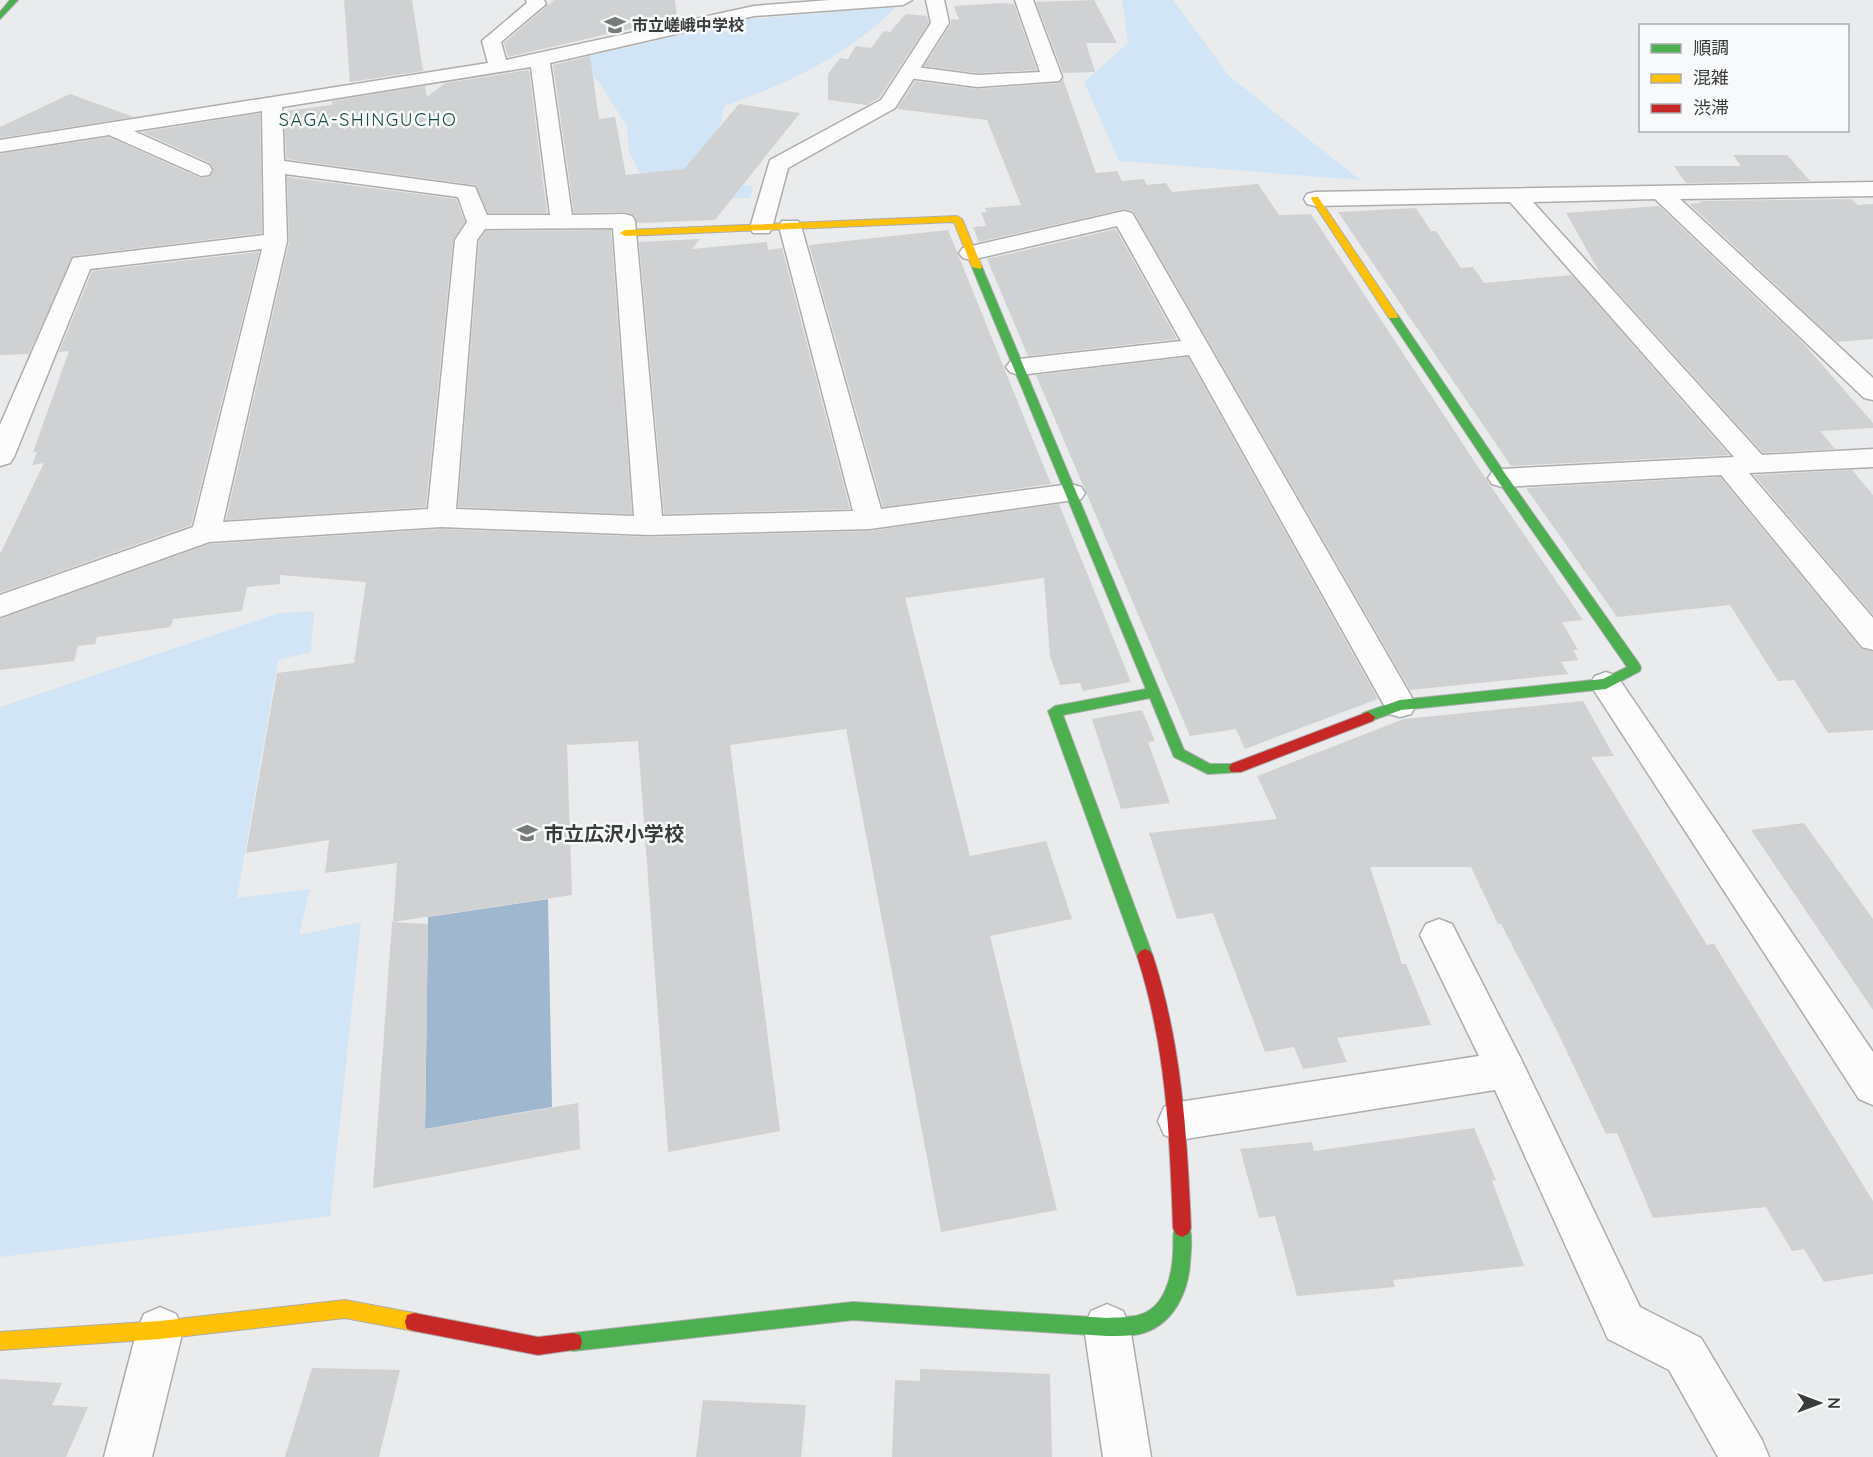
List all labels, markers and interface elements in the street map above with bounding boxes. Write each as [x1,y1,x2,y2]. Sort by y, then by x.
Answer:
school or university icon: 市立嵯峨中学校 [603,13,627,37]
place label: 市立嵯峨中学校 [632,15,744,35]
legend [1639,24,1849,132]
text: 順調 [1693,36,1729,59]
text: 混雑 [1693,66,1729,89]
text: 渋滞 [1693,96,1729,119]
district label: SAGA-SHINGUCHO [279,108,457,131]
school or university icon: 市立広沢小学校 [515,821,539,845]
place label: 市立広沢小学校 [544,821,684,846]
north arrow [1789,1373,1849,1433]
text: N [1824,1397,1844,1409]

